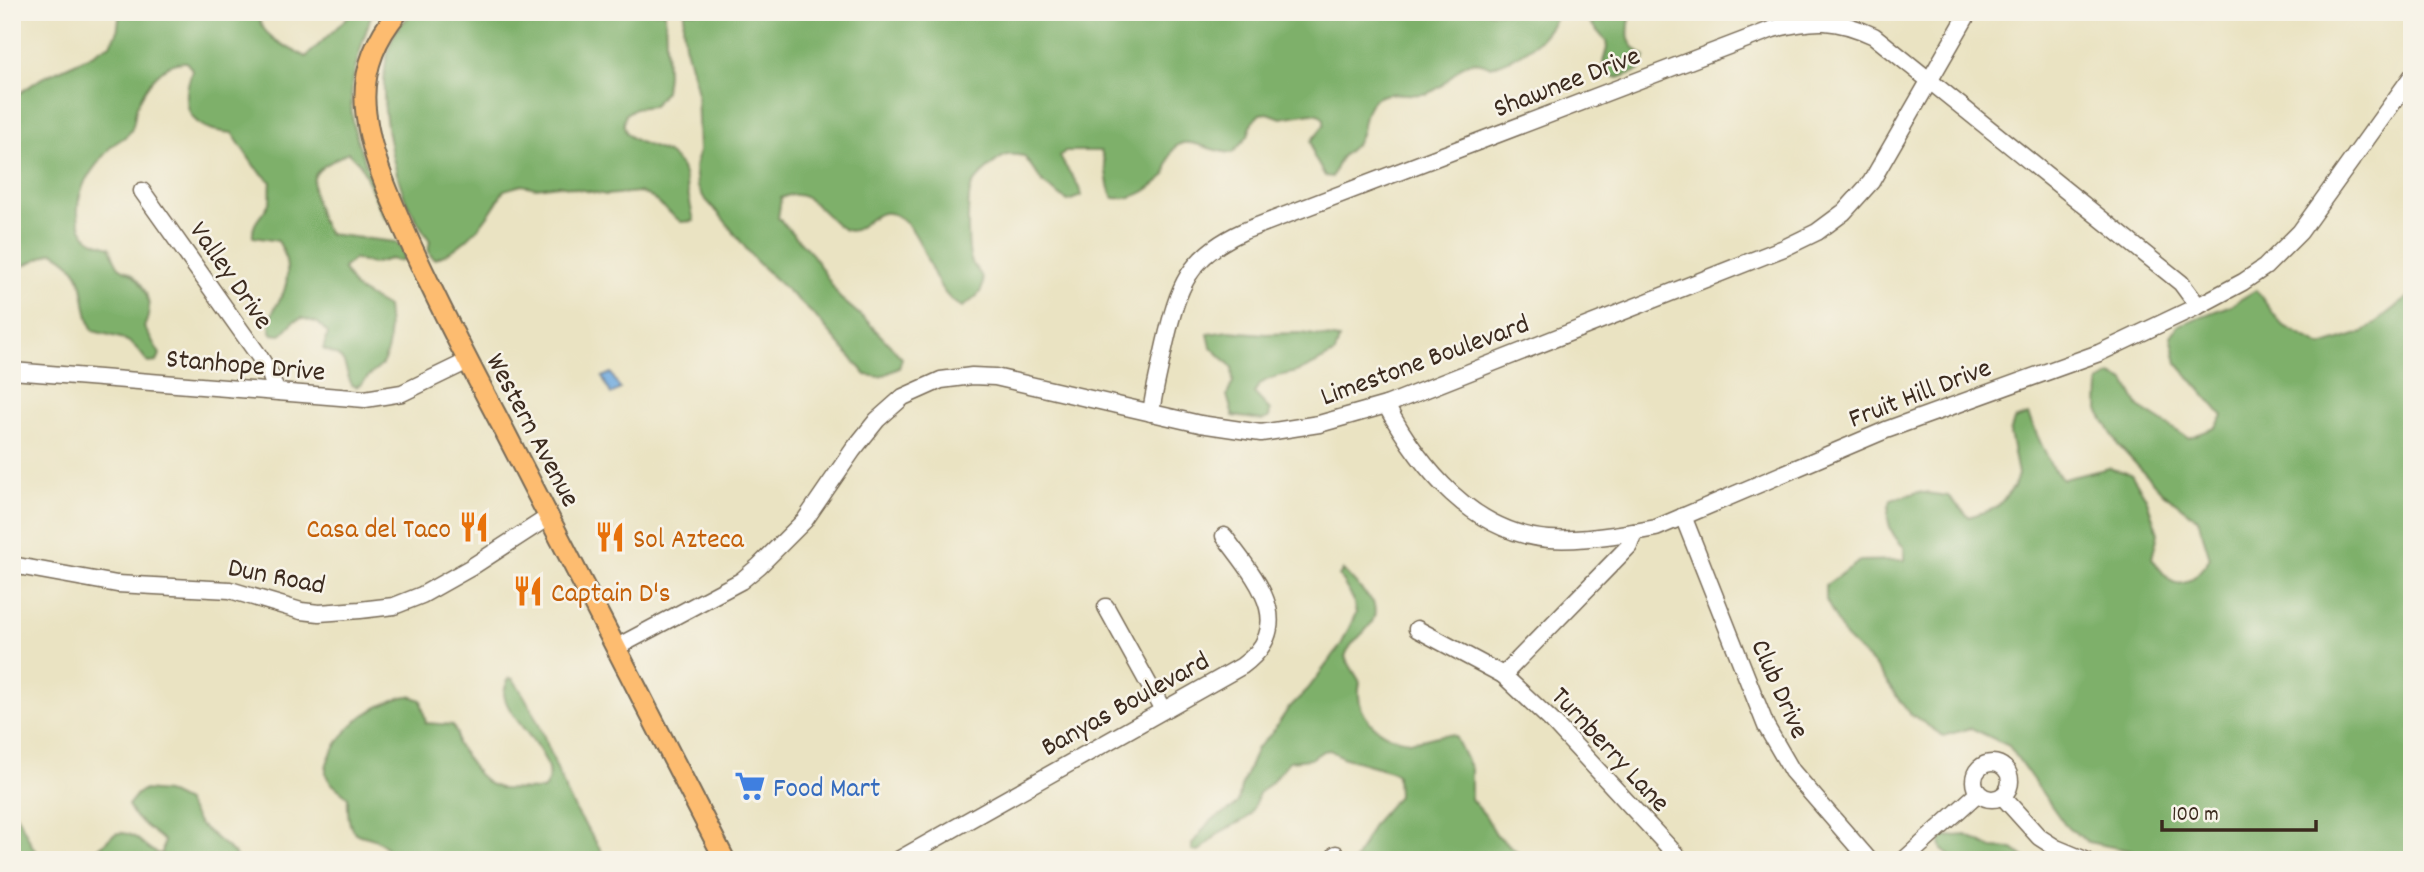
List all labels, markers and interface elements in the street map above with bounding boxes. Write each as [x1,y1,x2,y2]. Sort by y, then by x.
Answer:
street label: Shawnee Drive [1489,38,1647,131]
street label: Valley Drive [177,215,281,339]
street label: Limestone Boulevard [1316,306,1536,419]
street label: Stanhope Drive [164,341,327,395]
street label: Western Avenue [473,347,588,515]
street label: Fruit Hill Drive [1844,350,1998,441]
restaurant icon: Casa del Taco [457,510,491,544]
place label: Casa del Taco [306,512,451,552]
restaurant icon: Sol Azteca [593,520,627,554]
place label: Sol Azteca [633,522,745,562]
street label: Dun Road [224,550,328,608]
restaurant icon: Captain D's [511,574,545,608]
place label: Captain D's [551,576,671,616]
street label: Club Drive [1738,634,1817,746]
street label: Banyas Boulevard [1035,644,1218,769]
street label: Turnberry Lane [1539,679,1677,823]
supermarket icon: Food Mart [733,769,767,803]
place label: Food Mart [773,771,880,811]
scale bar [2162,788,2316,832]
text: 100 m [2172,801,2219,831]

